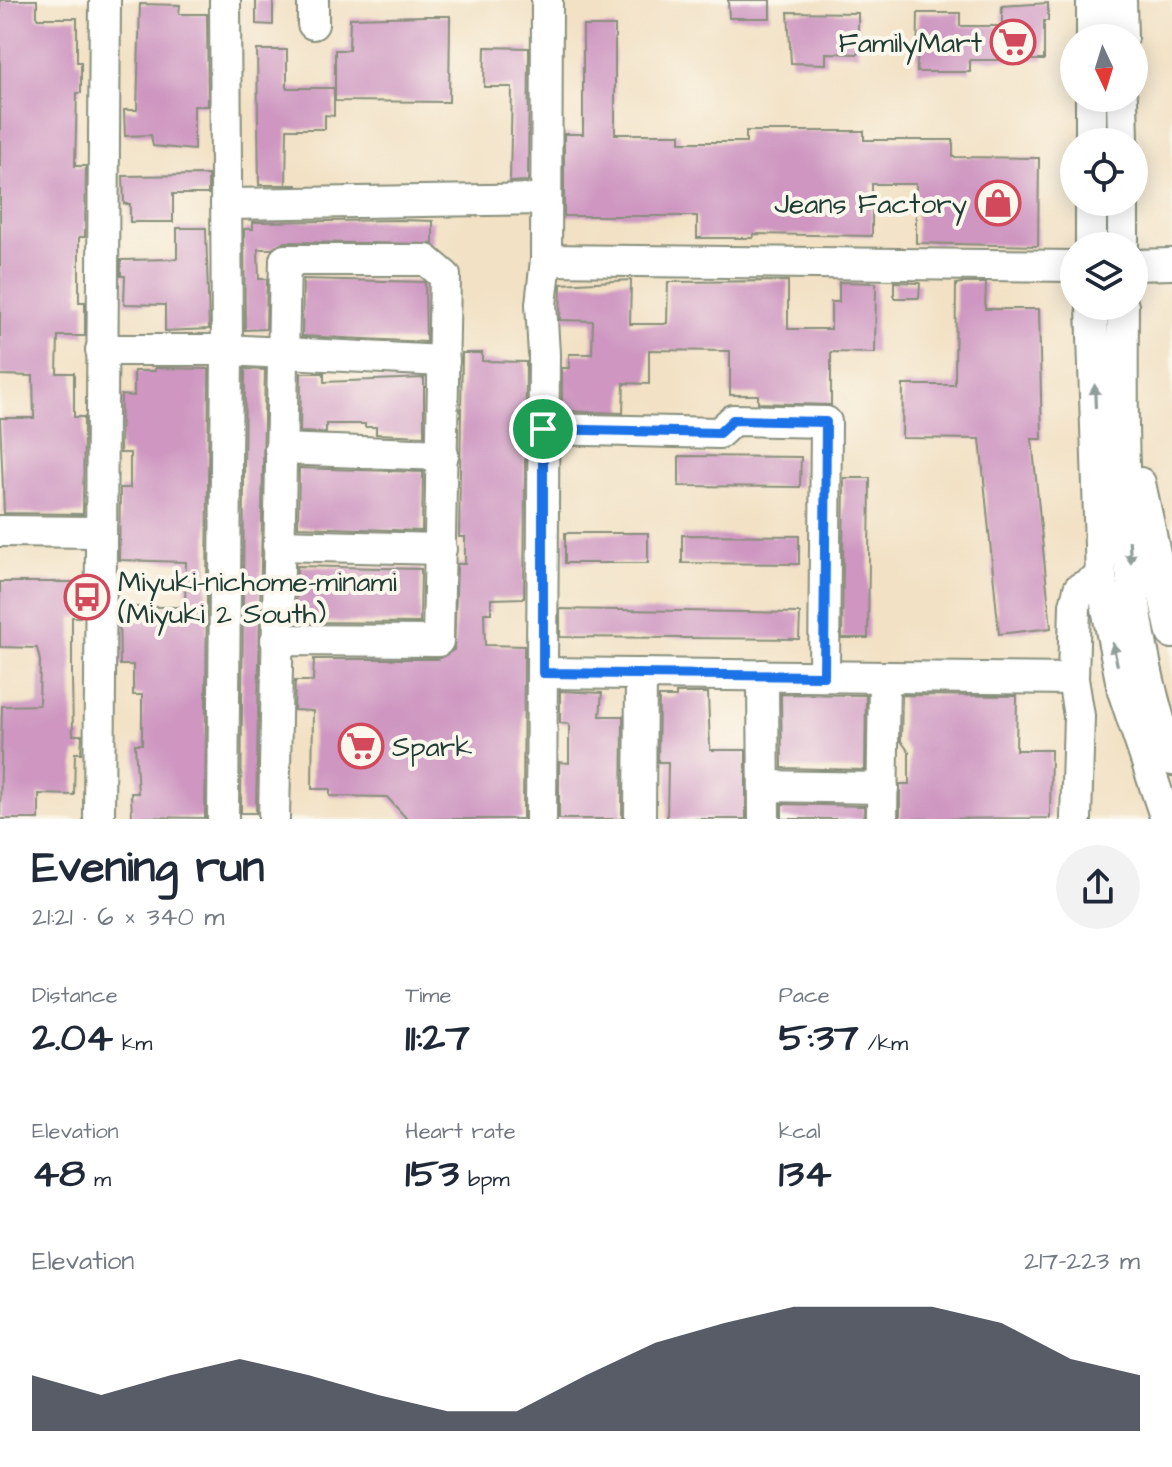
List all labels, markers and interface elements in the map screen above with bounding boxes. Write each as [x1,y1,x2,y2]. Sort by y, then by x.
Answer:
supermarket icon: FamilyMart [989,18,1037,66]
place label: FamilyMart [838,24,983,65]
north arrow [1060,24,1148,112]
map controls [1060,24,1148,320]
button: locate [1060,128,1148,216]
shop icon: Jeans Factory [974,179,1022,227]
place label: Jeans Factory [774,185,967,226]
button: layers [1060,232,1148,320]
one-way arrow [1089,383,1102,408]
pin [509,395,577,463]
icon: arrive [521,407,565,451]
one-way arrow [1123,540,1136,565]
place label: Miyuki-nichome-minami (Miyuki 2 South) [118,563,397,636]
bus stop icon: Miyuki-nichome-minami (Miyuki 2 South) [63,573,111,621]
one-way arrow [1108,642,1120,667]
supermarket icon: Spark [337,722,385,770]
place label: Spark [392,728,472,767]
text: Evening run [32,838,264,899]
button: share [1056,845,1140,929]
text: 21:21 · 6 × 340 m [32,899,225,935]
text: Distance [32,980,118,1011]
text: Time [405,980,451,1011]
text: Pace [779,980,830,1011]
text: 2.04 [32,1011,113,1066]
text: 11:27 [405,1011,470,1066]
text: 5:37 [779,1011,859,1066]
text: km [113,1028,152,1059]
text: /km [859,1028,908,1059]
text: Elevation [32,1116,119,1147]
text: Heart rate [405,1116,516,1147]
text: kcal [779,1116,821,1147]
text: 48 [32,1147,85,1202]
text: 153 [405,1147,459,1202]
text: 134 [779,1147,831,1202]
text: m [85,1164,111,1195]
text: bpm [459,1164,510,1195]
text: Elevation [32,1243,134,1279]
text: 217–223 m [1024,1243,1140,1279]

